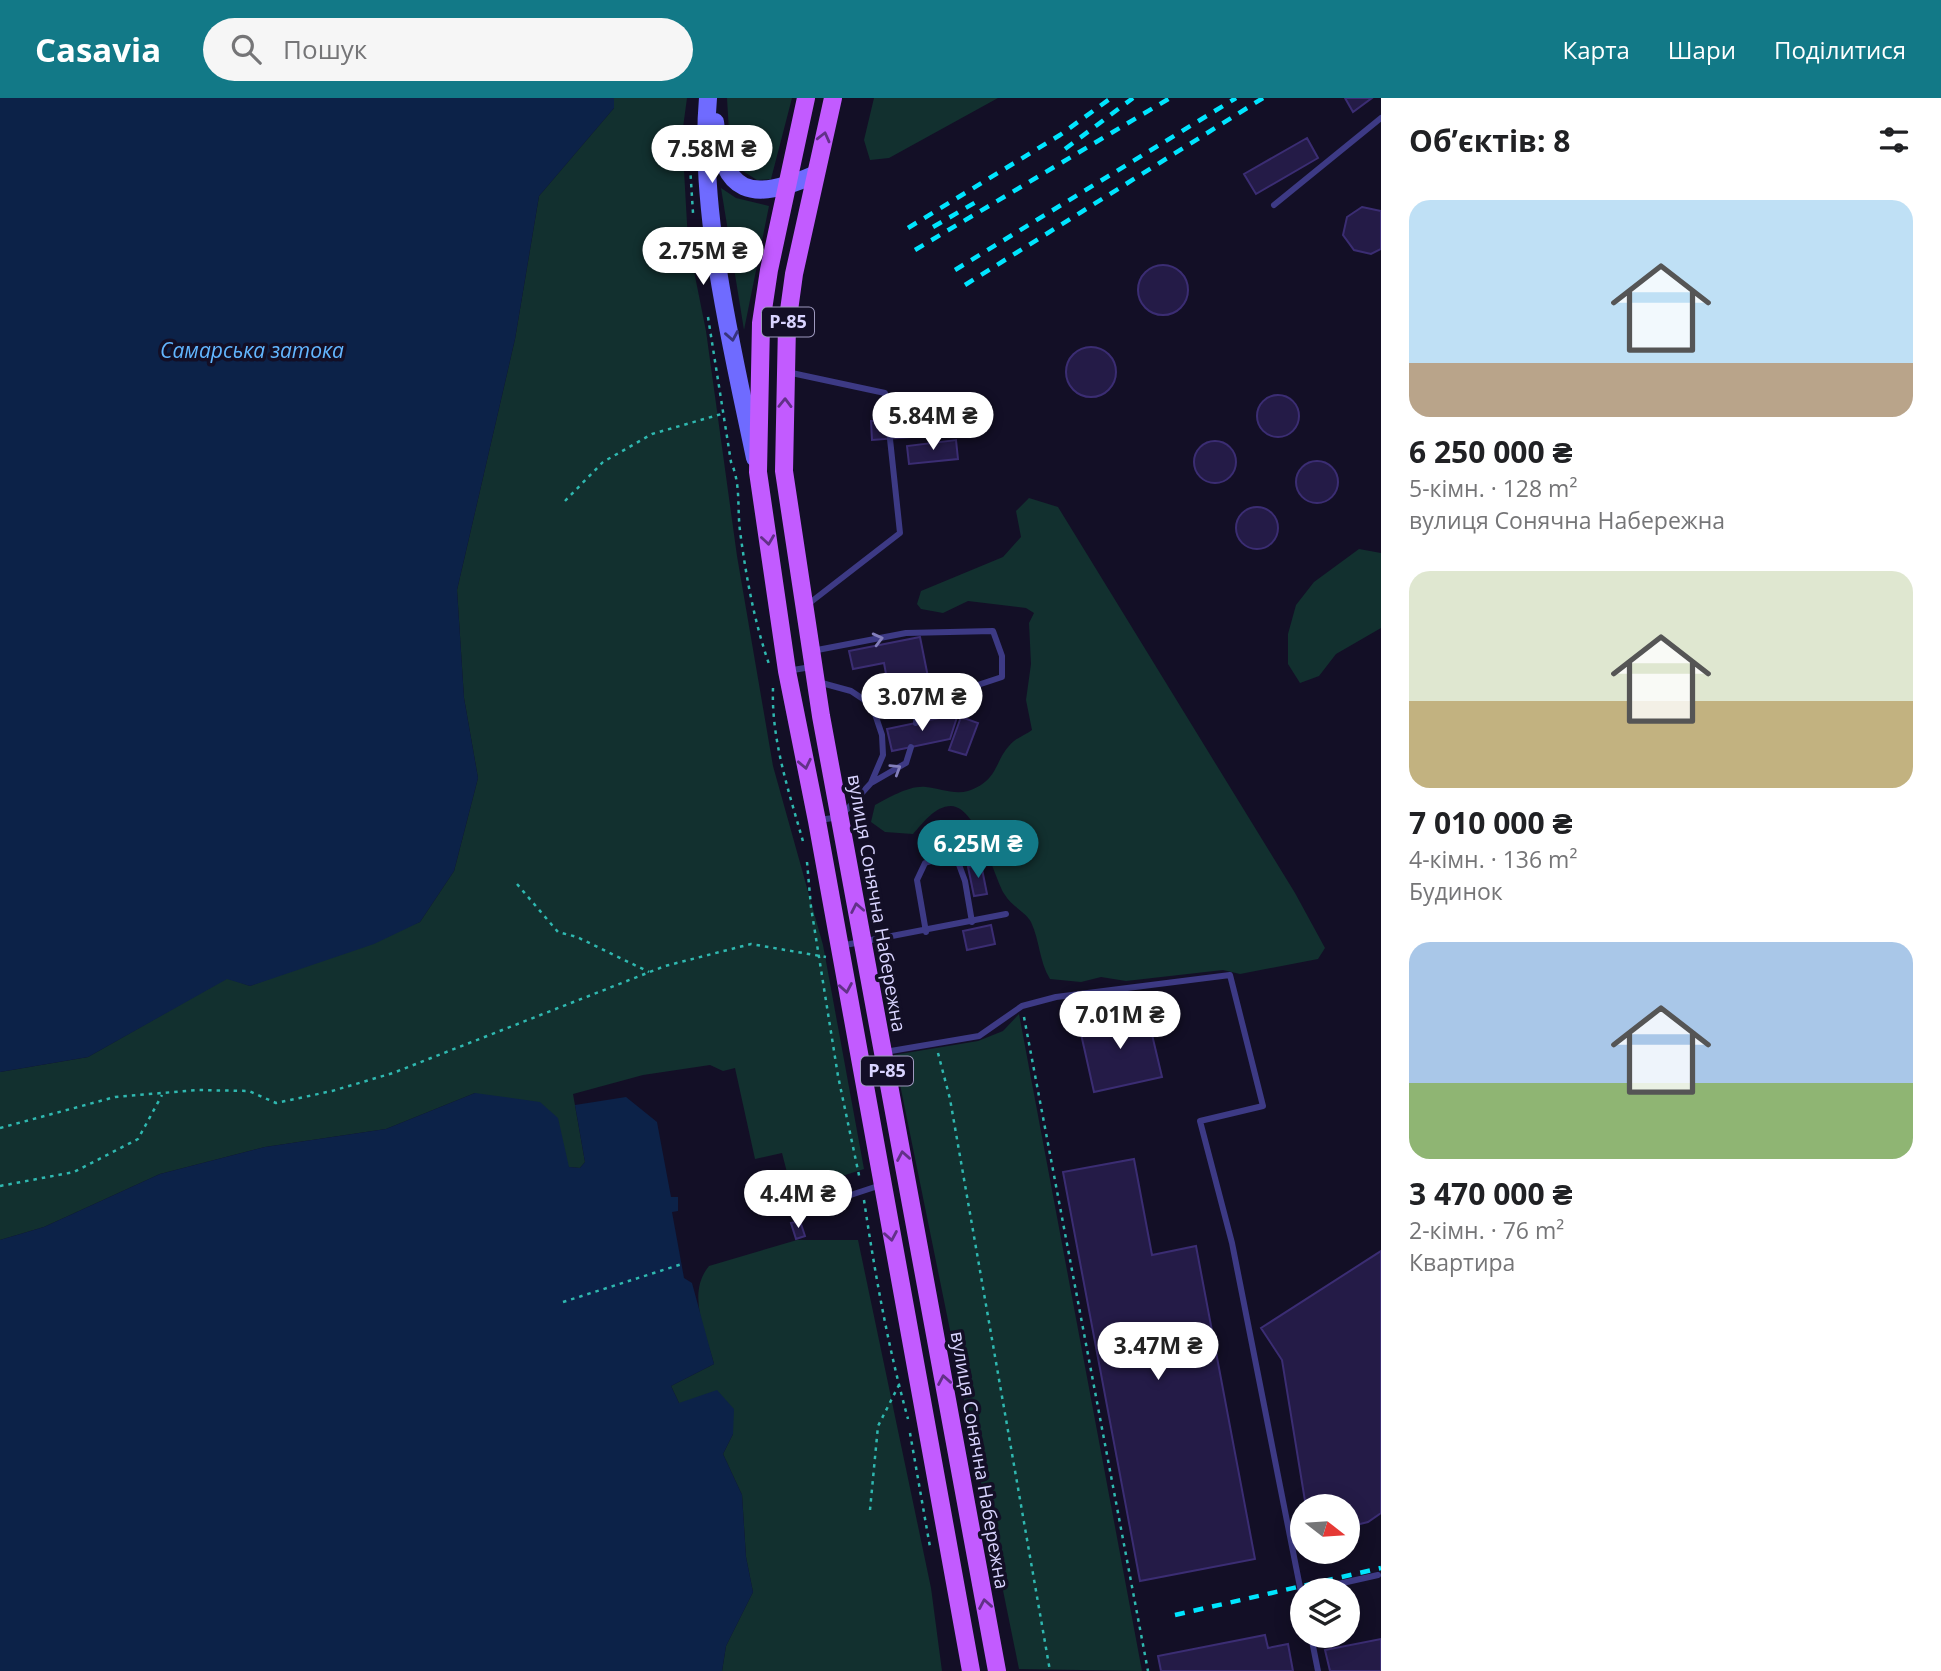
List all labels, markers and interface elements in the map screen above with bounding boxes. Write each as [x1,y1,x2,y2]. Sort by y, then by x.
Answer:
search box [203,18,693,81]
text: Casavia [35,27,161,72]
icon: search [227,30,265,68]
text: Пошук [283,31,367,67]
text: Карта [1563,33,1630,66]
text: Шари [1668,33,1736,66]
text: Поділитися [1774,33,1906,66]
text: Об’єктів: 8 [1409,120,1570,161]
icon: filters [1875,121,1913,159]
pin: 7.58M ₴ [647,126,777,185]
one-way arrow [815,131,830,143]
text: 7.58M ₴ [667,132,757,164]
pin: 2.75M ₴ [638,228,768,287]
text: 2.75M ₴ [658,234,748,266]
icon: home [1598,245,1724,371]
road number: Р-85 [762,308,814,336]
one-way arrow [723,329,738,341]
water label: Самарська затока [160,336,344,364]
pin: 5.84M ₴ [868,392,998,452]
one-way arrow [778,397,793,408]
text: 5.84M ₴ [888,399,978,431]
text: 6 250 000 ₴ [1409,431,1572,472]
text: 5-кімн. · 128 m² [1409,472,1577,504]
text: вулиця Сонячна Набережна [1409,504,1725,536]
one-way arrow [760,534,775,546]
icon: home [1598,616,1724,742]
one-way arrow [872,633,884,647]
pin: 3.07M ₴ [857,674,987,733]
text: 3.07M ₴ [877,680,967,712]
one-way arrow [797,758,812,770]
one-way arrow [888,765,901,778]
street label: вулиця Сонячна Набережна [842,772,912,1034]
text: 7 010 000 ₴ [1409,802,1572,843]
pin: 6.25M ₴ [913,820,1043,880]
text: 6.25M ₴ [933,827,1023,859]
text: 4-кімн. · 136 m² [1409,843,1577,875]
text: Будинок [1409,875,1503,907]
one-way arrow [850,902,865,914]
one-way arrow [837,982,852,994]
icon: home [1598,987,1724,1113]
pin: 7.01M ₴ [1055,992,1185,1051]
text: 7.01M ₴ [1075,998,1165,1030]
road number: Р-85 [861,1056,913,1086]
one-way arrow [896,1150,911,1162]
pin: 4.4M ₴ [741,1170,855,1230]
text: 3 470 000 ₴ [1409,1173,1572,1214]
text: 4.4M ₴ [760,1177,836,1209]
text: 2-кімн. · 76 m² [1409,1214,1564,1246]
one-way arrow [883,1230,898,1242]
text: Квартира [1409,1246,1515,1278]
pin: 3.47M ₴ [1093,1322,1223,1382]
street label: вулиця Сонячна Набережна [945,1329,1015,1591]
text: 3.47M ₴ [1113,1329,1203,1361]
one-way arrow [937,1374,952,1386]
north arrow [1290,1494,1360,1564]
map controls [1290,1494,1360,1648]
button: layers [1290,1578,1360,1648]
one-way arrow [978,1598,993,1610]

